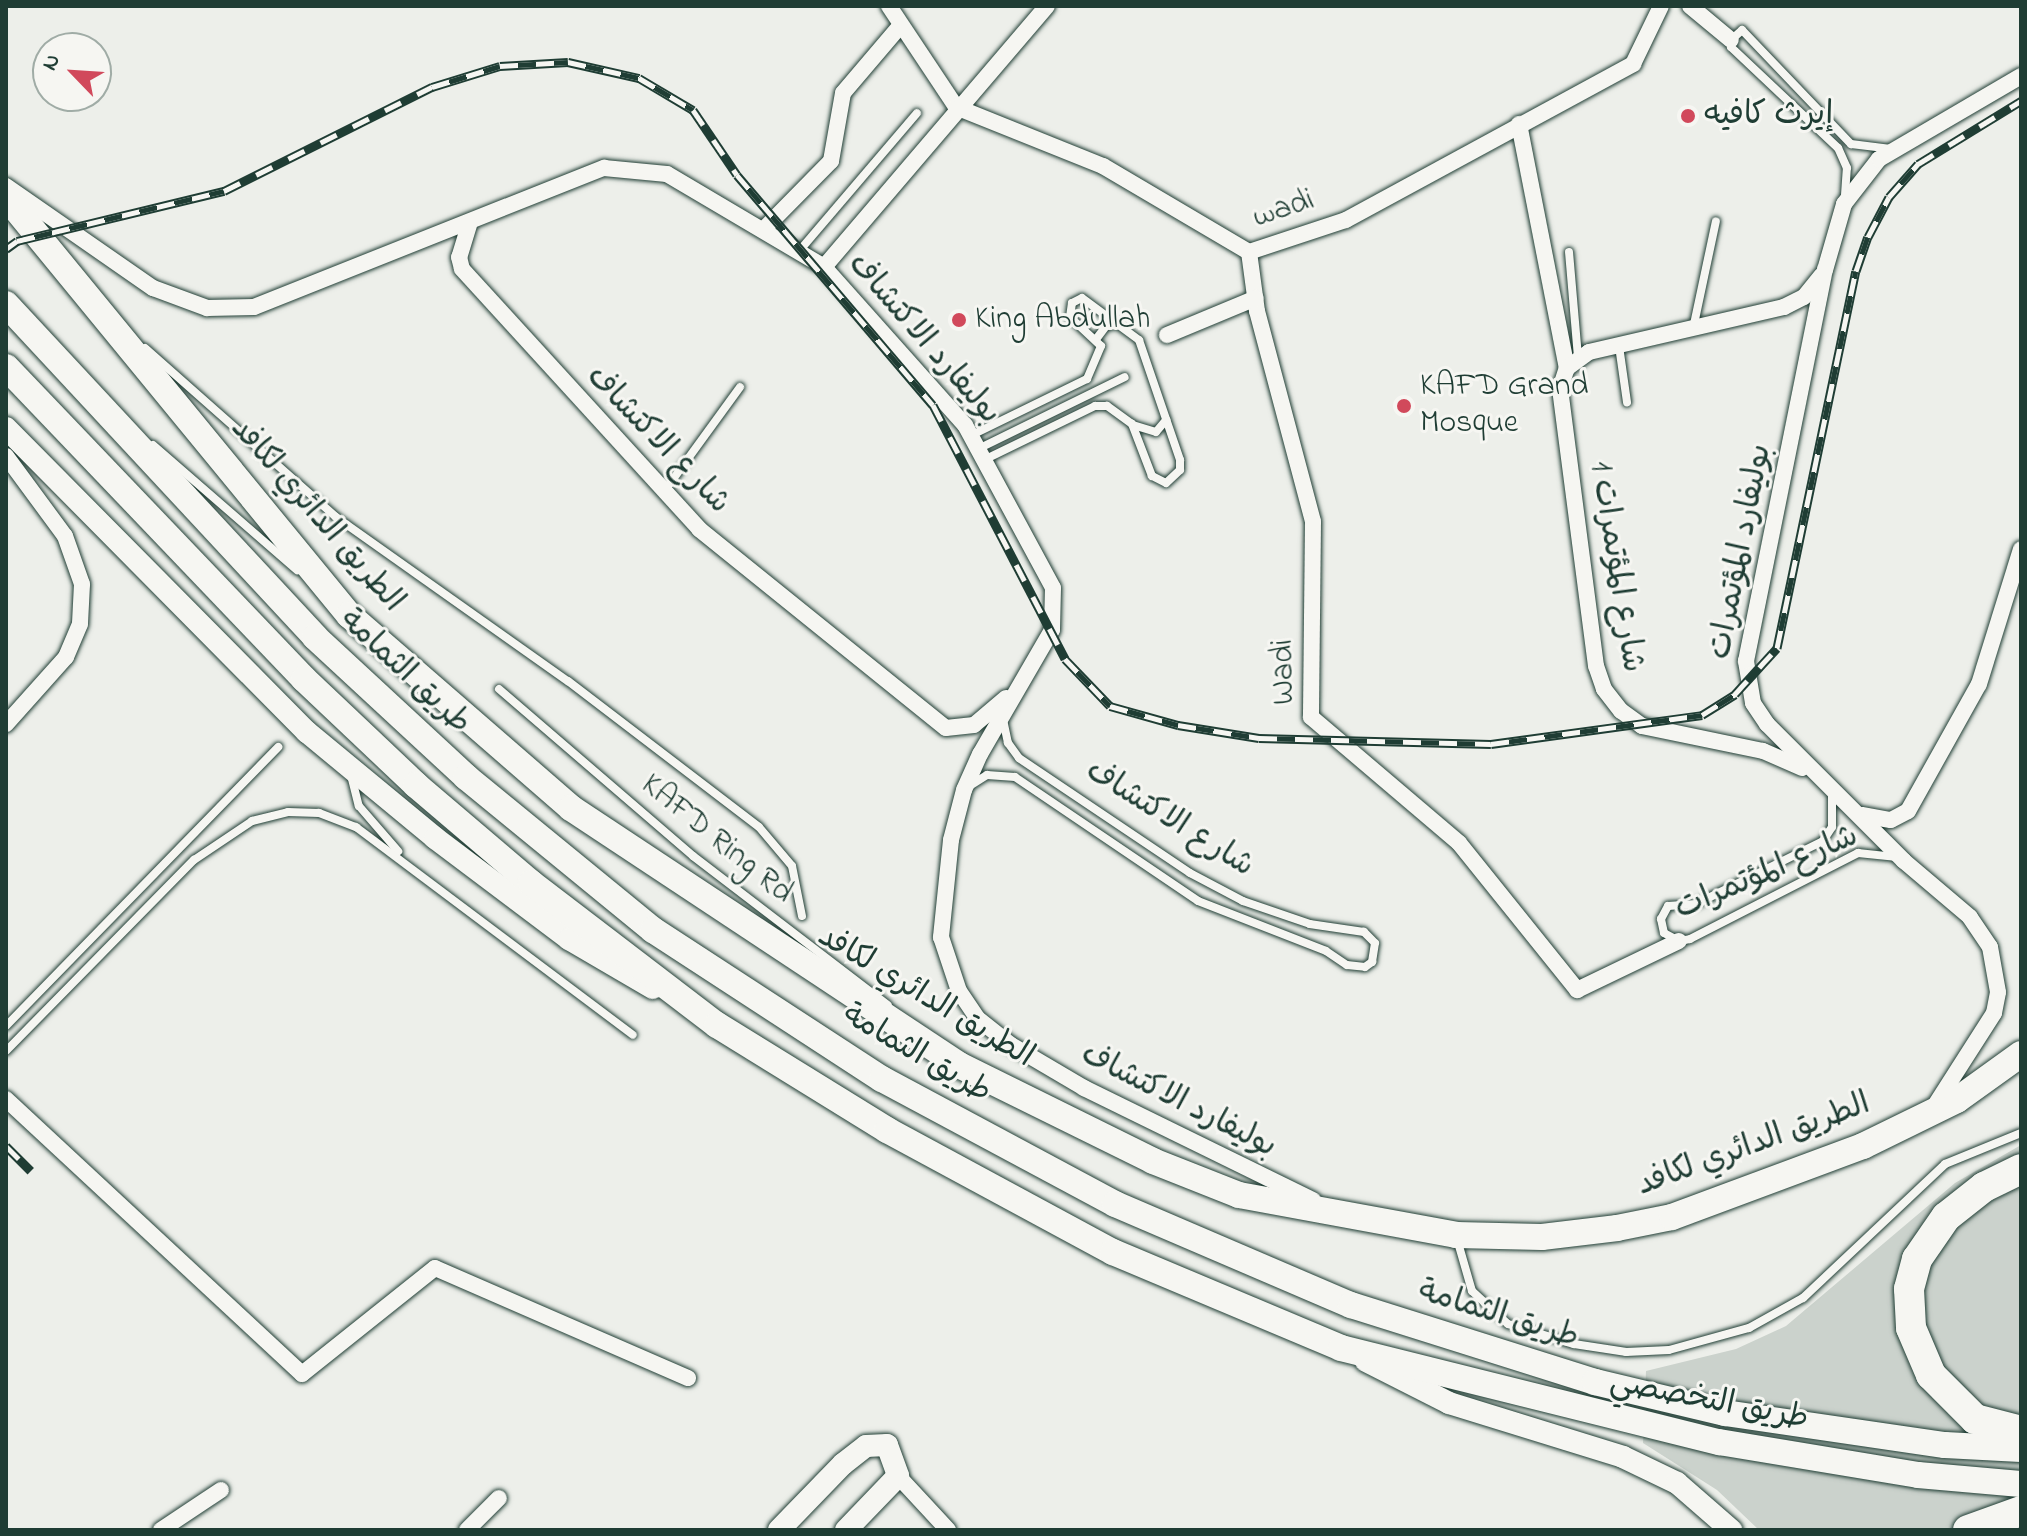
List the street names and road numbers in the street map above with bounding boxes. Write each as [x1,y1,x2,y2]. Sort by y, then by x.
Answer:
street label: wadi [1249,182,1319,238]
street label: بوليفارد الاكتشاف [838,247,1008,433]
street label: شارع الاكتشاف [577,359,737,523]
street label: الطريق الدائري لكافد [221,411,411,621]
street label: بوليفارد المؤتمرات [1702,441,1782,663]
street label: شارع المؤتمرات 1 [1579,459,1651,675]
street label: طريق الثمامة [330,602,478,744]
street label: Wadi [1265,639,1305,705]
street label: شارع الاكتشاف [1078,753,1260,887]
street label: KAFD Ring Rd [632,767,800,913]
street label: شارع المؤتمرات [1670,818,1864,930]
street label: الطريق الدائري لكافد [810,918,1040,1078]
street label: طريق الثمامة [835,997,997,1113]
street label: بوليفارد الاكتشاف [1074,1036,1282,1168]
street label: الطريق الدائري لكافد [1632,1086,1876,1206]
street label: طريق الثمامة [1413,1273,1583,1359]
street label: طريق التخصصي [1606,1364,1812,1440]

